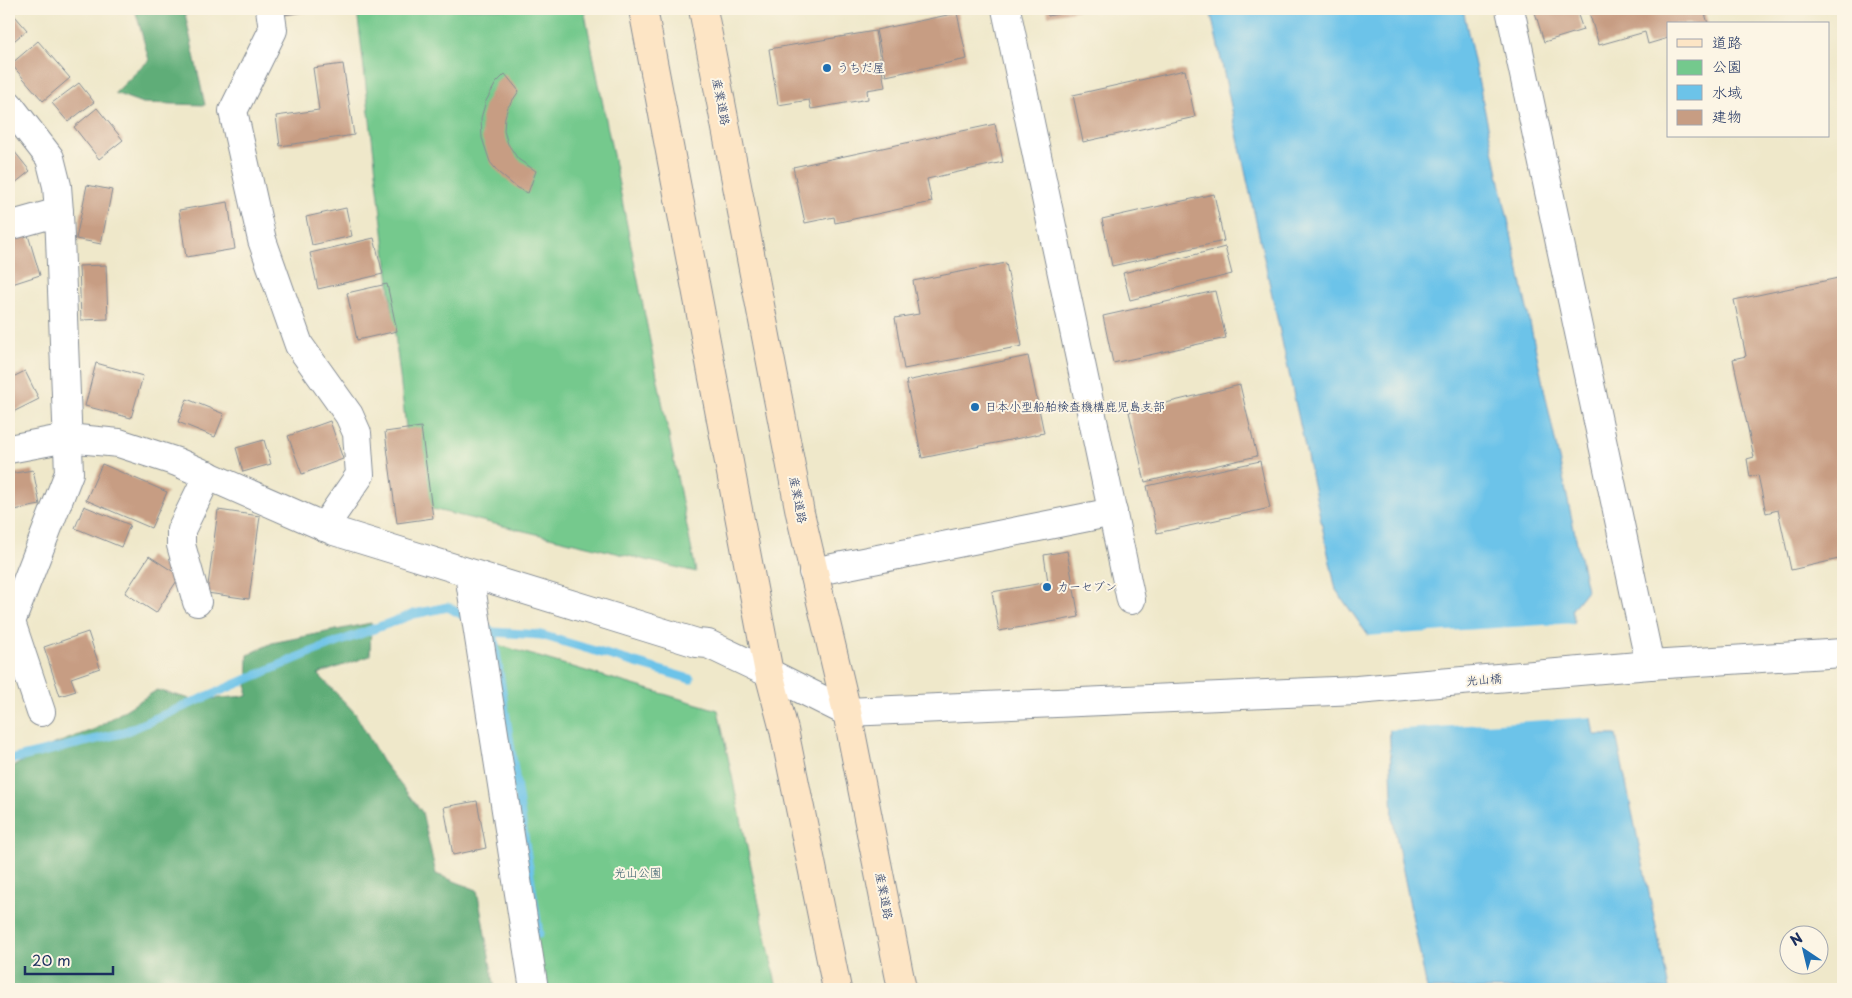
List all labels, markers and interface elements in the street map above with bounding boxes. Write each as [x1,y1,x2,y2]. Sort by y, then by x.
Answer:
legend [1667,22,1830,138]
text: 道路 [1712,30,1742,53]
text: 公園 [1712,54,1742,77]
place label: うちだ屋 [837,58,885,76]
marker: うちだ屋 [821,62,833,74]
street label: 産業道路 [709,77,735,127]
text: 水域 [1712,80,1742,103]
text: 建物 [1712,104,1742,127]
place label: 日本小型船舶検査機構鹿児島支部 [985,397,1165,415]
marker: 日本小型船舶検査機構鹿児島支部 [969,401,981,413]
street label: 産業道路 [786,475,812,525]
place label: カーセブン [1057,577,1117,595]
marker: カーセブン [1041,581,1053,593]
street label: 光山橋 [1465,668,1503,690]
park label: 光山公園 [614,863,662,881]
street label: 産業道路 [872,871,898,921]
north arrow [1780,926,1830,976]
text: N [1786,927,1807,951]
scale bar [25,943,112,975]
text: 20 m [32,948,71,971]

